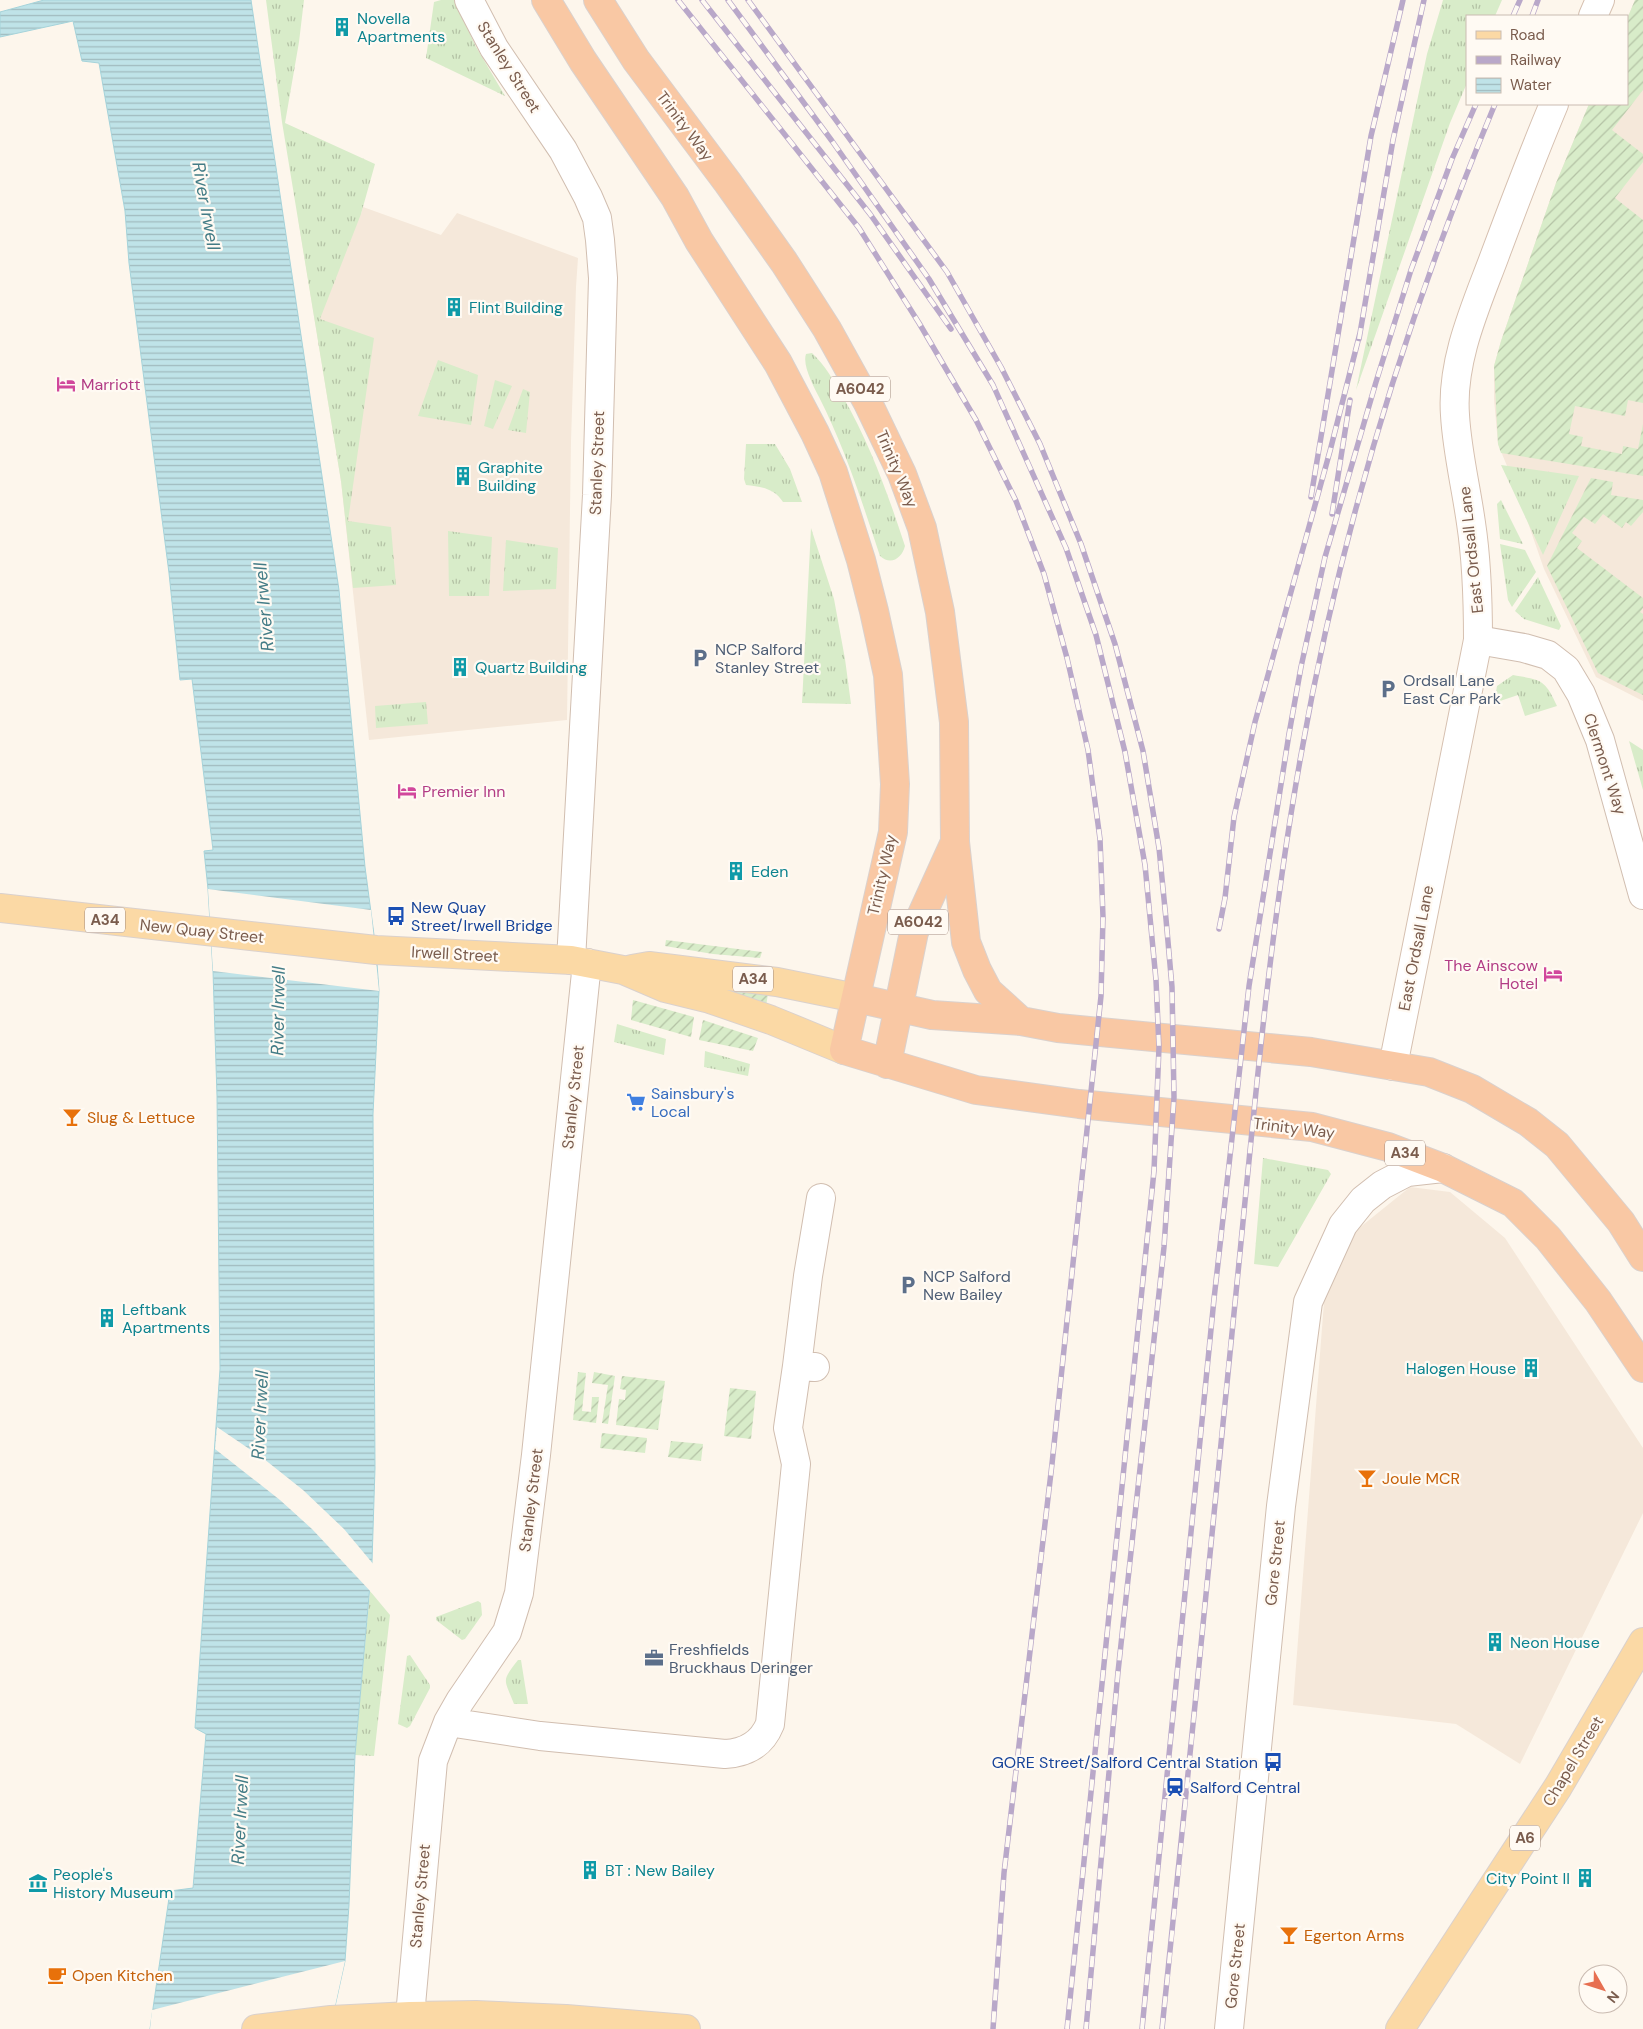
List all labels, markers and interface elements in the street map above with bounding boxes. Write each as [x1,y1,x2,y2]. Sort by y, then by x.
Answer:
place label: Novella Apartments [357,8,445,47]
legend [1466,15,1628,105]
building icon: Novella Apartments [331,16,353,38]
street label: Stanley Street [472,17,546,117]
text: Road [1510,25,1545,45]
text: Railway [1510,50,1562,70]
text: Water [1510,75,1552,95]
street label: Trinity Way [652,87,718,165]
water label: River Irwell [186,160,226,253]
building icon: Flint Building [443,296,465,318]
place label: Flint Building [469,297,563,318]
hotel icon: Marriott [55,373,77,395]
place label: Marriott [81,374,141,395]
road number: A6042 [830,376,890,402]
street label: Stanley Street [585,411,609,515]
street label: Trinity Way [871,427,923,511]
place label: Graphite Building [478,457,543,496]
building icon: Graphite Building [452,465,474,487]
street label: East Ordsall Lane [1454,485,1488,615]
water label: River Irwell [248,561,280,653]
place label: NCP Salford Stanley Street [715,639,819,678]
parking icon: NCP Salford Stanley Street [689,647,711,669]
building icon: Quartz Building [449,656,471,678]
place label: Quartz Building [475,657,587,678]
place label: Ordsall Lane East Car Park [1403,670,1501,709]
parking icon: Ordsall Lane East Car Park [1377,678,1399,700]
street label: Clermont Way [1579,711,1631,818]
hotel icon: Premier Inn [396,780,418,802]
place label: Premier Inn [422,781,505,802]
street label: Trinity Way [863,832,902,917]
building icon: Eden [725,860,747,882]
place label: Eden [751,861,788,882]
street label: East Ordsall Lane [1394,883,1438,1013]
place label: New Quay Street/Irwell Bridge [411,897,553,936]
bus stop icon: New Quay Street/Irwell Bridge [385,905,407,927]
road number: A34 [85,908,125,932]
road number: A6042 [888,910,948,934]
street label: New Quay Street [139,914,265,948]
street label: Irwell Street [411,941,499,967]
place label: The Ainscow Hotel [1444,955,1538,994]
hotel icon: The Ainscow Hotel [1542,963,1564,985]
water label: River Irwell [265,965,291,1056]
road number: A34 [733,966,773,992]
street label: Stanley Street [557,1044,589,1150]
place label: Sainsbury's Local [651,1083,735,1122]
supermarket icon: Sainsbury's Local [625,1091,647,1113]
bar icon: Slug & Lettuce [61,1106,83,1128]
place label: Slug & Lettuce [87,1107,195,1128]
street label: Trinity Way [1252,1113,1336,1143]
road number: A34 [1385,1140,1425,1166]
place label: NCP Salford New Bailey [923,1266,1011,1305]
parking icon: NCP Salford New Bailey [897,1274,919,1296]
place label: Leftbank Apartments [122,1299,210,1338]
building icon: Leftbank Apartments [96,1307,118,1329]
building icon: Halogen House [1520,1357,1542,1379]
place label: Halogen House [1406,1358,1516,1379]
water label: River Irwell [246,1369,274,1460]
street label: Stanley Street [514,1447,548,1553]
bar icon: Joule MCR [1356,1467,1378,1489]
place label: Joule MCR [1382,1468,1460,1489]
street label: Gore Street [1260,1519,1290,1607]
building icon: Neon House [1484,1631,1506,1653]
place label: Neon House [1510,1632,1600,1653]
place label: Freshfields Bruckhaus Deringer [669,1639,813,1678]
office icon: Freshfields Bruckhaus Deringer [643,1647,665,1669]
street label: Chapel Street [1538,1712,1608,1810]
bus stop icon: GORE Street/Salford Central Station [1262,1751,1284,1773]
place label: GORE Street/Salford Central Station [992,1752,1258,1773]
water label: River Irwell [226,1774,254,1865]
station icon: Salford Central [1164,1776,1186,1798]
place label: Salford Central [1190,1777,1300,1798]
road number: A6 [1510,1826,1540,1850]
street label: Stanley Street [405,1843,435,1949]
building icon: BT : New Bailey [579,1859,601,1881]
place label: BT : New Bailey [605,1860,715,1881]
place label: People's History Museum [53,1864,173,1903]
building icon: City Point II [1574,1867,1596,1889]
place label: City Point II [1486,1868,1570,1889]
museum icon: People's History Museum [27,1872,49,1894]
street label: Gore Street [1220,1922,1250,2010]
bar icon: Egerton Arms [1278,1924,1300,1946]
place label: Egerton Arms [1304,1925,1404,1946]
cafe icon: Open Kitchen [46,1964,68,1986]
north arrow [1578,1964,1628,2014]
place label: Open Kitchen [72,1965,173,1986]
text: N [1603,1988,1623,2007]

